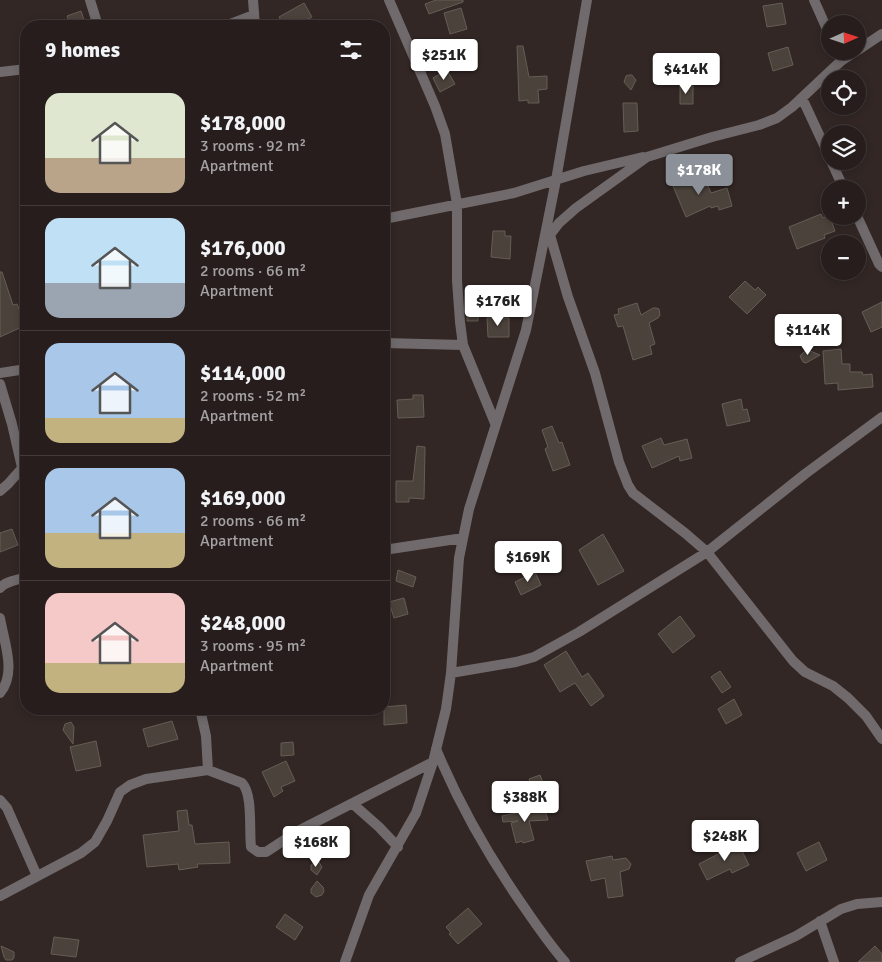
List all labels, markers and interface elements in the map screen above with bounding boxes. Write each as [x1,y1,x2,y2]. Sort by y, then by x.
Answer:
north arrow [821,15,866,60]
map controls [821,15,866,280]
icon: filters [337,36,365,64]
text: 9 homes [45,37,120,63]
pin: $251K [409,38,479,81]
text: $251K [422,45,466,65]
pin: $414K [651,52,721,95]
text: $414K [664,59,708,79]
button: locate [821,70,866,115]
text: $178,000 [200,110,286,136]
icon: home [85,113,145,173]
button: layers [821,125,866,170]
text: 3 rooms · 92 m² [200,136,306,156]
pin: $178K [664,154,734,196]
text: Apartment [200,156,273,176]
text: $178K [677,160,721,180]
button: + [821,180,866,225]
text: $176,000 [200,235,286,261]
button: − [821,235,866,280]
icon: home [85,238,145,298]
text: 2 rooms · 66 m² [200,261,306,281]
text: Apartment [200,281,273,301]
pin: $176K [463,284,533,327]
text: $176K [476,291,520,311]
pin: $114K [773,314,843,356]
text: $114K [786,320,830,340]
text: $114,000 [200,360,286,386]
icon: home [85,363,145,423]
text: 2 rooms · 52 m² [200,386,306,406]
text: Apartment [200,406,273,426]
text: $169,000 [200,485,286,511]
icon: home [85,488,145,548]
text: 2 rooms · 66 m² [200,511,306,531]
text: Apartment [200,531,273,551]
pin: $169K [493,540,563,583]
text: $169K [506,547,550,567]
text: $248,000 [200,610,286,636]
icon: home [85,613,145,673]
text: 3 rooms · 95 m² [200,636,306,656]
text: Apartment [200,656,273,676]
pin: $388K [490,780,560,823]
text: $388K [503,787,547,807]
pin: $248K [690,820,760,862]
pin: $168K [281,826,351,868]
text: $248K [703,826,747,846]
text: $168K [294,832,338,852]

